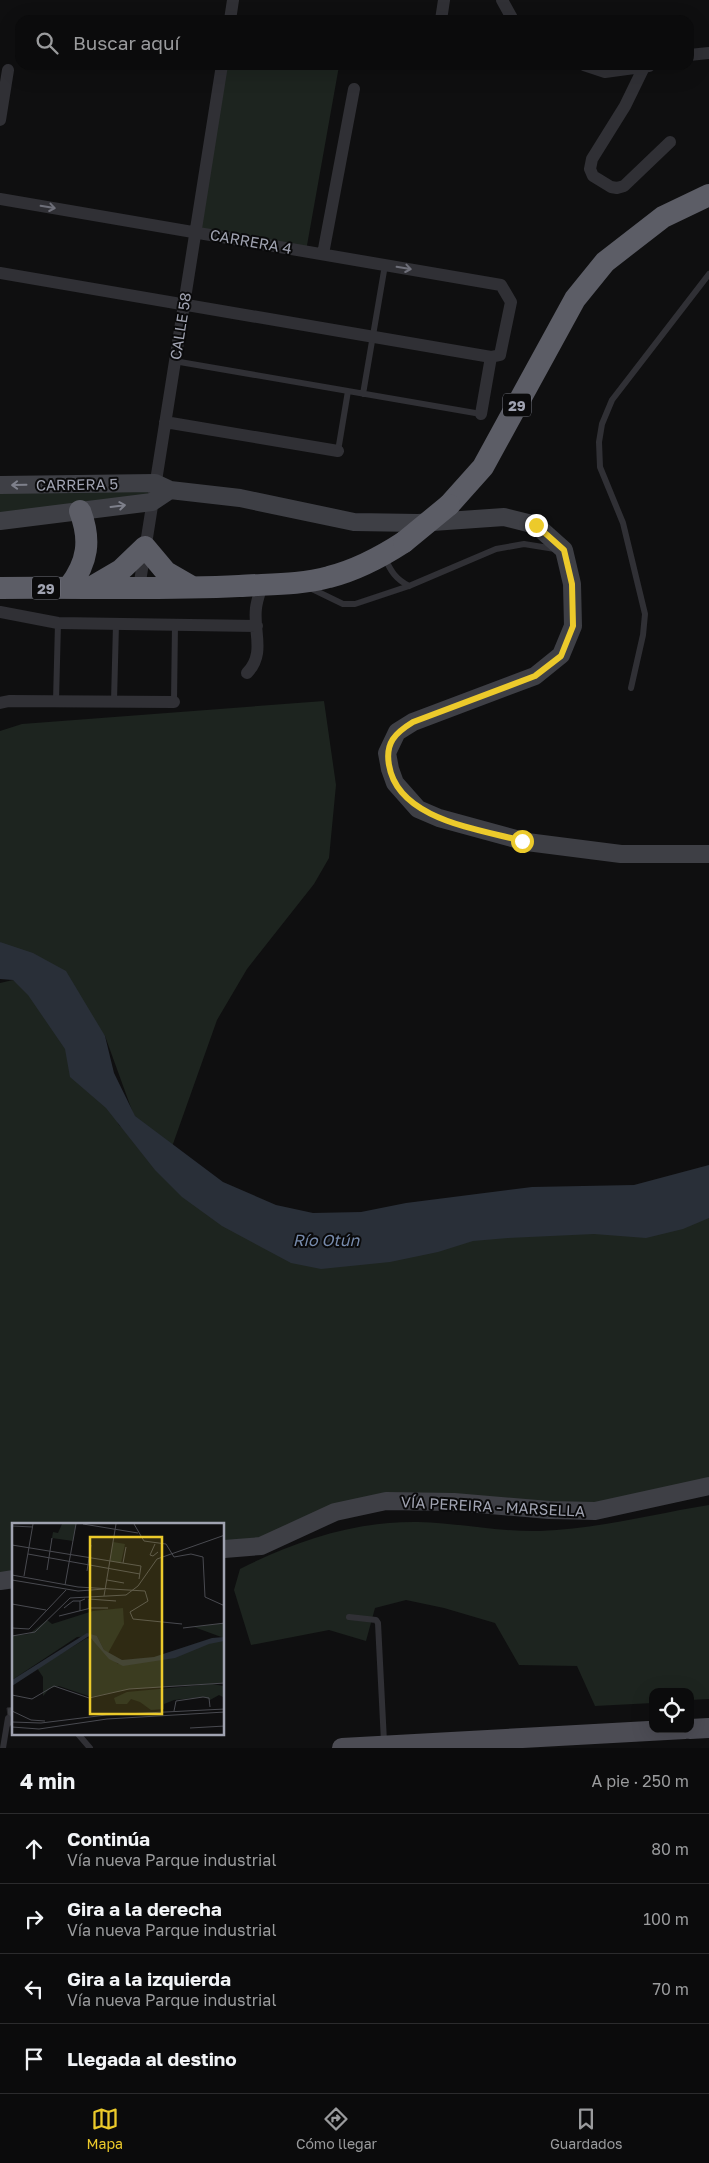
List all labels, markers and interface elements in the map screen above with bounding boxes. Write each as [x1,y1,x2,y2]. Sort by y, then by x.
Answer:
search box [15,15,694,70]
icon: search [33,29,61,57]
text: Buscar aquí [73,31,180,54]
one-way arrow [40,203,56,213]
street label: CARRERA 4 [209,225,293,257]
one-way arrow [396,263,412,273]
street label: CALLE 58 [166,291,194,361]
road number: 29 [503,394,531,416]
street label: CARRERA 5 [36,474,118,494]
one-way arrow [11,480,27,490]
one-way arrow [109,501,125,511]
route end [525,514,548,537]
road number: 29 [32,576,60,600]
route start [511,830,534,853]
water label: Río Otún [293,1230,360,1250]
street label: VÍA PEREIRA - MARSELLA [400,1492,586,1520]
inset map [12,1523,225,1736]
map controls [649,1688,694,1733]
button: locate [649,1688,694,1733]
text: 4 min [20,1768,75,1794]
text: A pie · 250 m [591,1771,689,1791]
text: Continúa [67,1827,150,1850]
icon: ahead [20,1835,48,1863]
text: 80 m [651,1839,689,1859]
text: Vía nueva Parque industrial [67,1850,277,1870]
text: Gira a la derecha [67,1897,222,1920]
icon: right [20,1905,48,1933]
text: 100 m [643,1909,689,1929]
text: Vía nueva Parque industrial [67,1920,277,1940]
text: Gira a la izquierda [67,1967,231,1990]
icon: left [20,1975,48,2003]
text: 70 m [652,1979,689,1999]
text: Vía nueva Parque industrial [67,1990,277,2010]
icon: arrive [20,2045,48,2073]
text: Llegada al destino [67,2047,237,2070]
tab: Mapa [86,2105,123,2152]
tab: Cómo llegar [296,2105,377,2152]
tab: Guardados [550,2105,623,2152]

